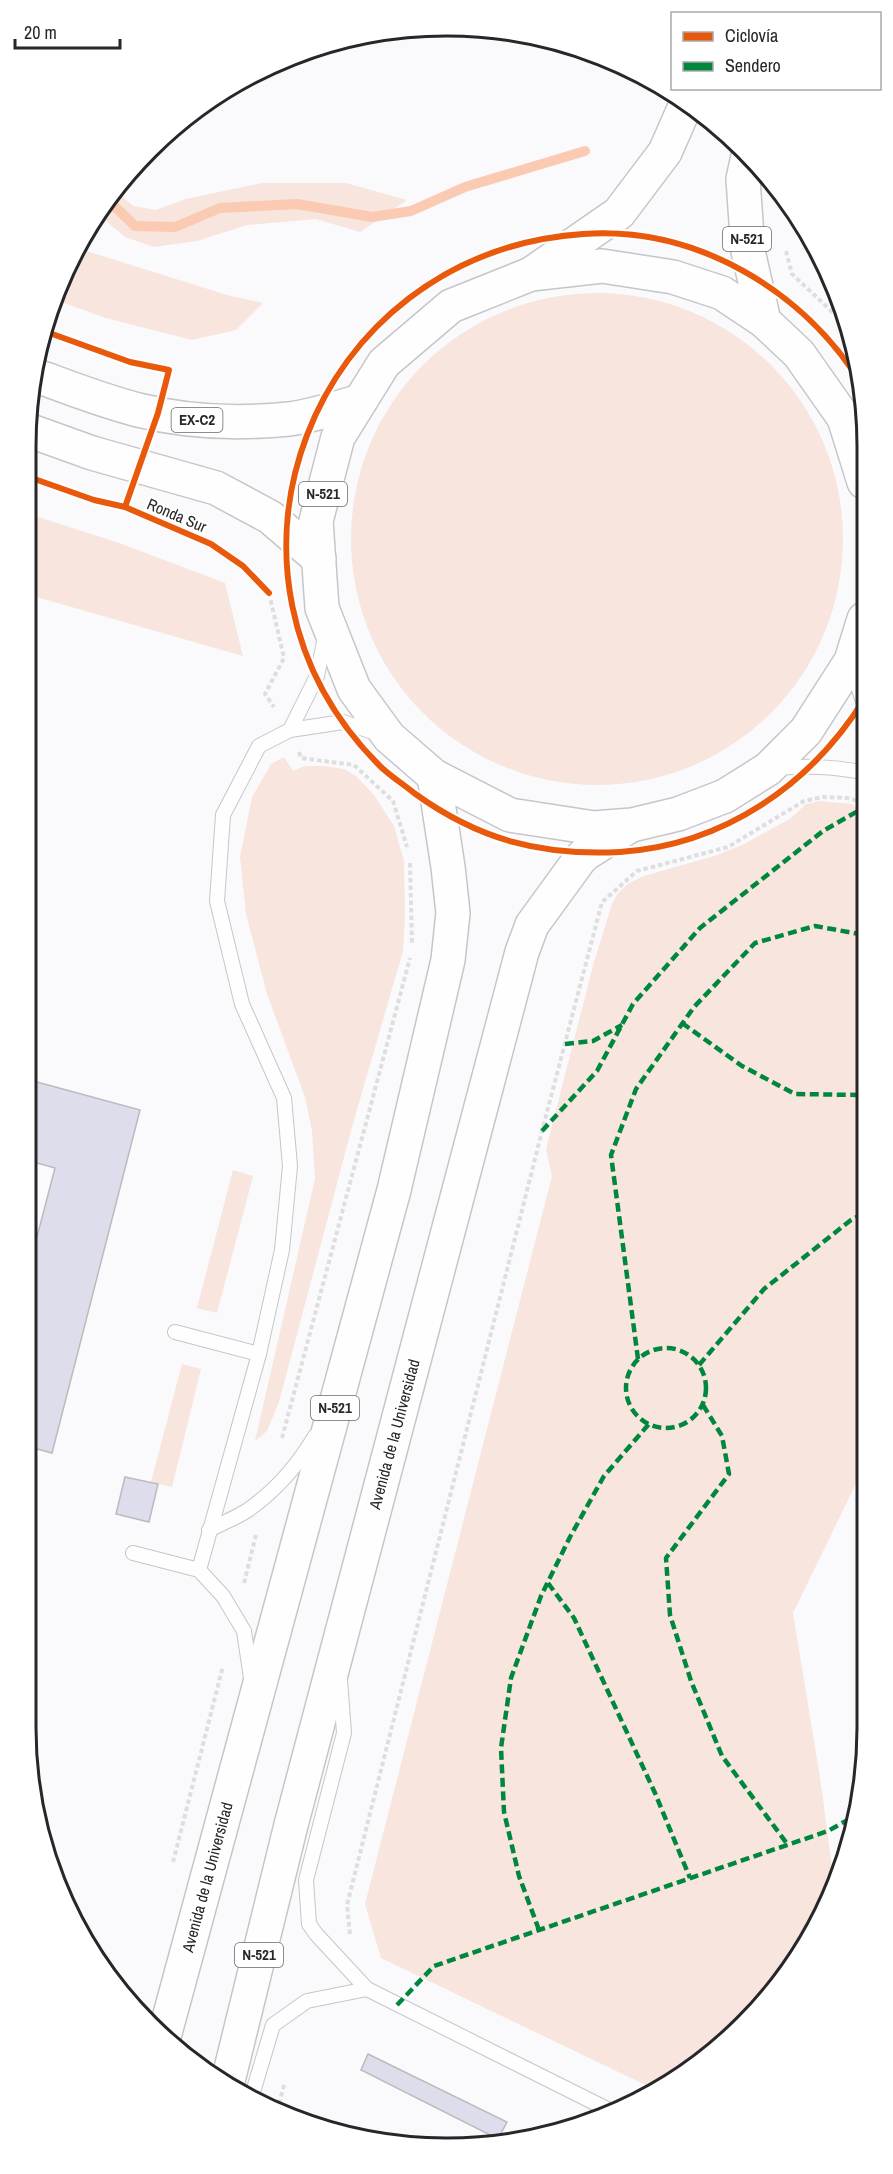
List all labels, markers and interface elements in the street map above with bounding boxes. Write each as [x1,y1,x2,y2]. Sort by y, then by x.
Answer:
scale bar [15,12,120,50]
legend [671,12,881,90]
text: 20 m [24,20,57,45]
text: Ciclovía [725,23,778,48]
text: Sendero [725,53,781,78]
road number: N-521 [723,227,771,251]
road number: EX-C2 [172,408,222,432]
road number: N-521 [299,482,347,506]
street label: Ronda Sur [144,493,211,538]
street label: Avenida de la Universidad [363,1357,425,1512]
road number: N-521 [311,1396,359,1420]
street label: Avenida de la Universidad [176,1800,238,1955]
road number: N-521 [235,1943,283,1967]

